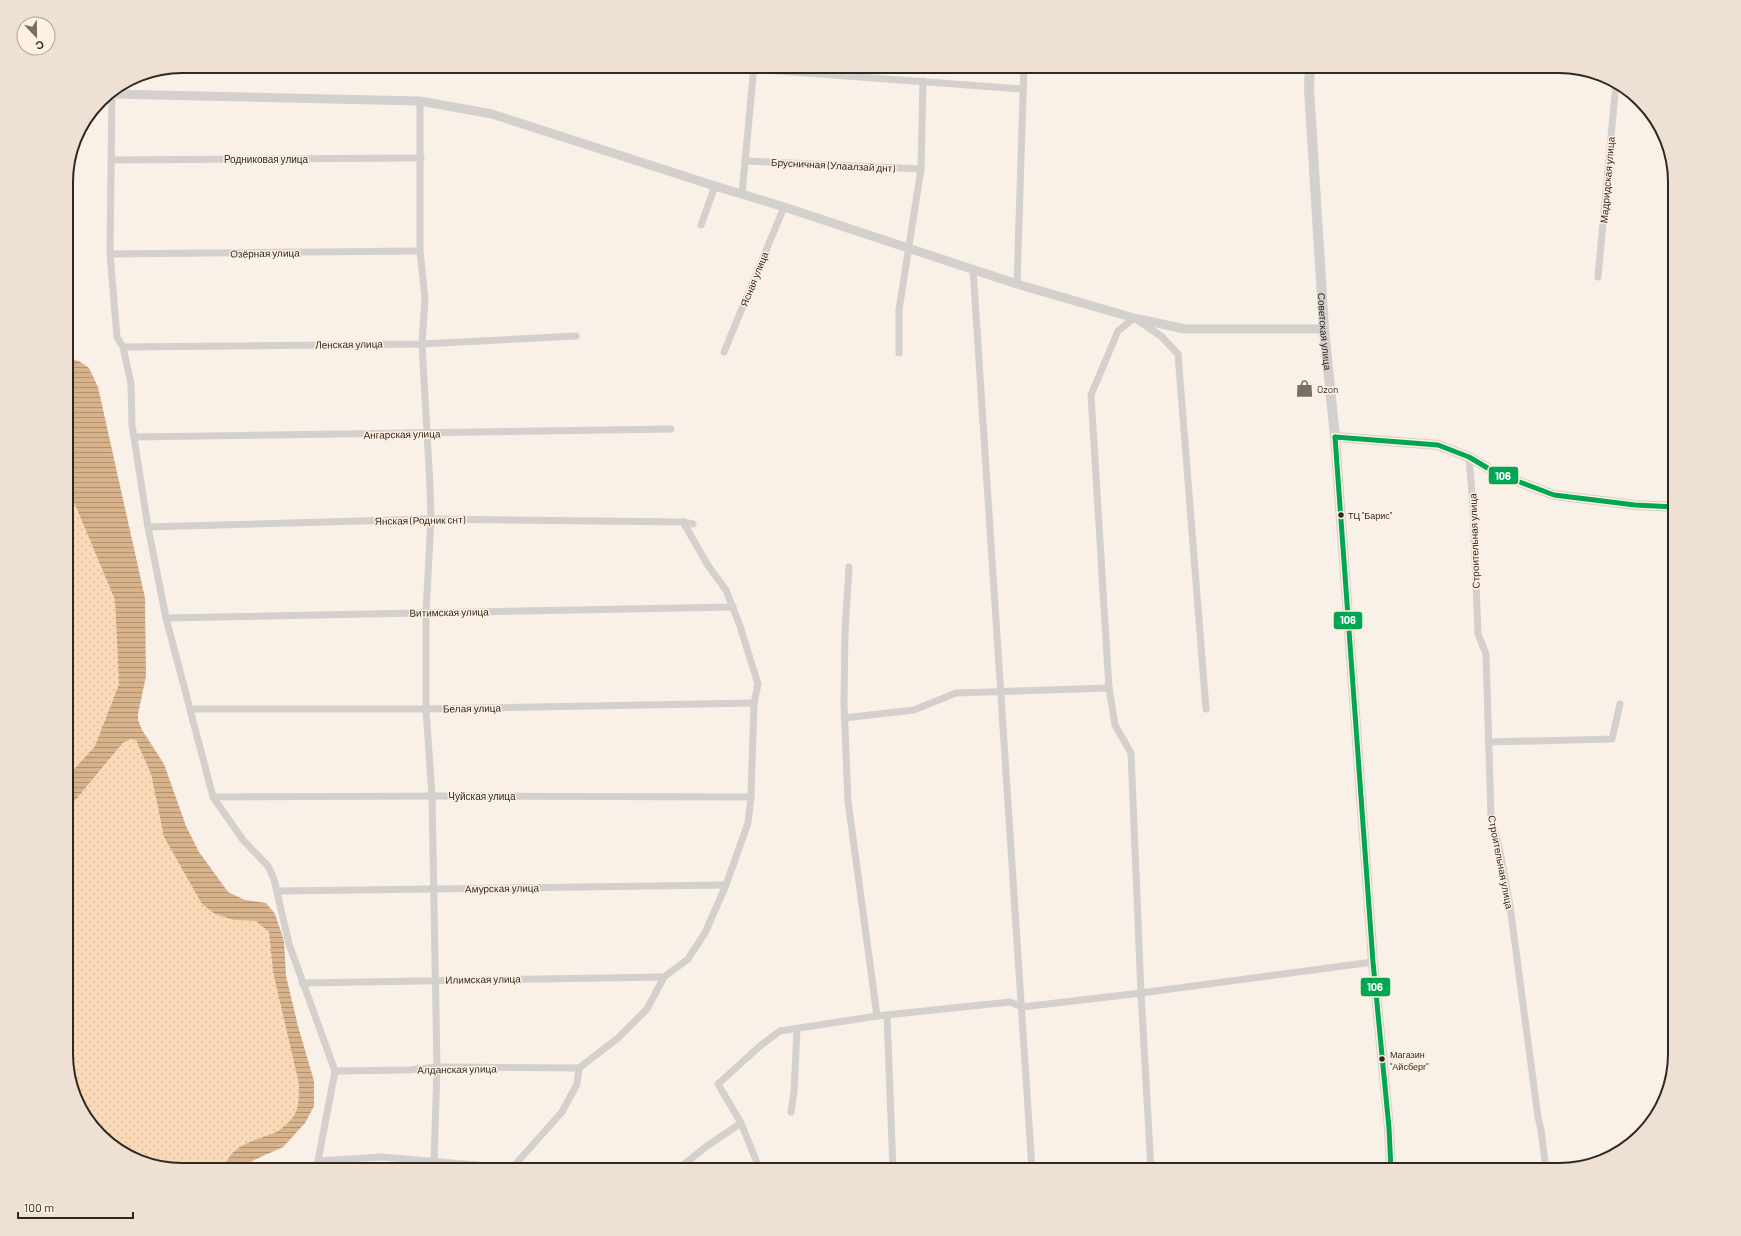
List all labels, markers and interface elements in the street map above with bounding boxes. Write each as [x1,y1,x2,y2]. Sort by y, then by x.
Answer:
north arrow [16,16,56,56]
text: С [34,38,46,53]
street label: Мадридская улица [1597,136,1617,224]
street label: Родниковая улица [224,153,309,165]
street label: Брусничная (Улаалзай днт) [771,156,896,174]
street label: Озёрная улица [230,246,300,260]
street label: Ясная улица [738,249,771,308]
street label: Советская улица [1316,292,1334,371]
street label: Ленская улица [315,337,383,351]
shop icon: Ozon [1294,379,1314,399]
place label: Ozon [1317,383,1339,395]
street label: Ангарская улица [363,427,441,441]
line badge: 106 [1488,466,1519,485]
text: 106 [1495,469,1511,482]
street label: Строительная улица [1466,493,1482,589]
marker: ТЦ "Барис" [1336,510,1346,520]
place label: ТЦ "Барис" [1348,510,1393,521]
street label: Янская (Родник снт) [375,513,466,527]
street label: Витимская улица [409,605,489,619]
line badge: 106 [1333,611,1363,630]
text: 106 [1340,613,1356,626]
street label: Белая улица [443,701,502,715]
street label: Чуйская улица [448,790,516,802]
street label: Строительная улица [1486,814,1516,910]
street label: Амурская улица [465,881,540,895]
street label: Илимская улица [445,972,521,986]
line badge: 106 [1360,977,1391,997]
text: 106 [1367,980,1383,993]
place label: Магазин "Айсберг" [1390,1049,1429,1072]
marker: Магазин "Айсберг" [1377,1054,1387,1064]
street label: Алданская улица [417,1062,497,1076]
scale bar [18,1194,133,1220]
text: 100 m [24,1200,54,1214]

